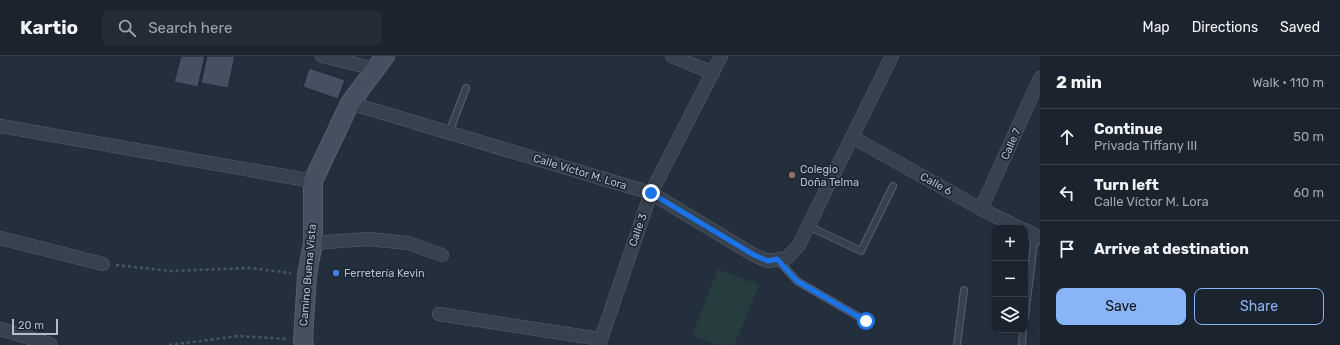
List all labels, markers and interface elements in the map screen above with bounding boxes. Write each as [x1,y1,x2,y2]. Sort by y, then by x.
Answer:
search box [102,10,382,46]
text: Kartio [20,16,78,39]
icon: search [116,17,138,39]
text: Search here [148,19,232,37]
text: Map [1143,19,1170,36]
text: Directions [1192,19,1258,36]
text: Saved [1280,19,1320,36]
text: 2 min [1056,72,1102,92]
text: Walk · 110 m [1252,75,1324,90]
text: Continue [1094,120,1163,138]
street label: Calle 7 [998,126,1024,162]
icon: ahead [1056,126,1078,148]
text: 50 m [1293,129,1324,144]
text: Privada Tiffany III [1094,138,1197,153]
street label: Calle Víctor M. Lora [532,152,628,192]
place label: Colegio Doña Telma [800,163,859,189]
marker: Colegio Doña Telma [787,170,797,180]
street label: Calle 6 [918,170,954,198]
text: Turn left [1094,176,1159,194]
icon: left [1056,182,1078,204]
route end [642,184,660,202]
text: 60 m [1293,185,1324,200]
text: Calle Víctor M. Lora [1094,194,1209,209]
street label: Calle 3 [626,211,650,248]
street label: Camino Buena Vista [297,223,319,327]
map controls [992,225,1028,333]
button: + [992,225,1028,261]
icon: arrive [1056,238,1078,260]
text: Arrive at destination [1094,240,1249,258]
button: − [992,261,1028,297]
place label: Ferretería Kevin [344,267,425,280]
marker: Ferretería Kevin [331,268,341,278]
button: Save [1056,288,1186,325]
button: Share [1194,288,1324,325]
button: layers [992,297,1028,333]
route start [857,312,875,330]
scale bar [12,317,58,336]
text: 20 m [18,319,44,332]

